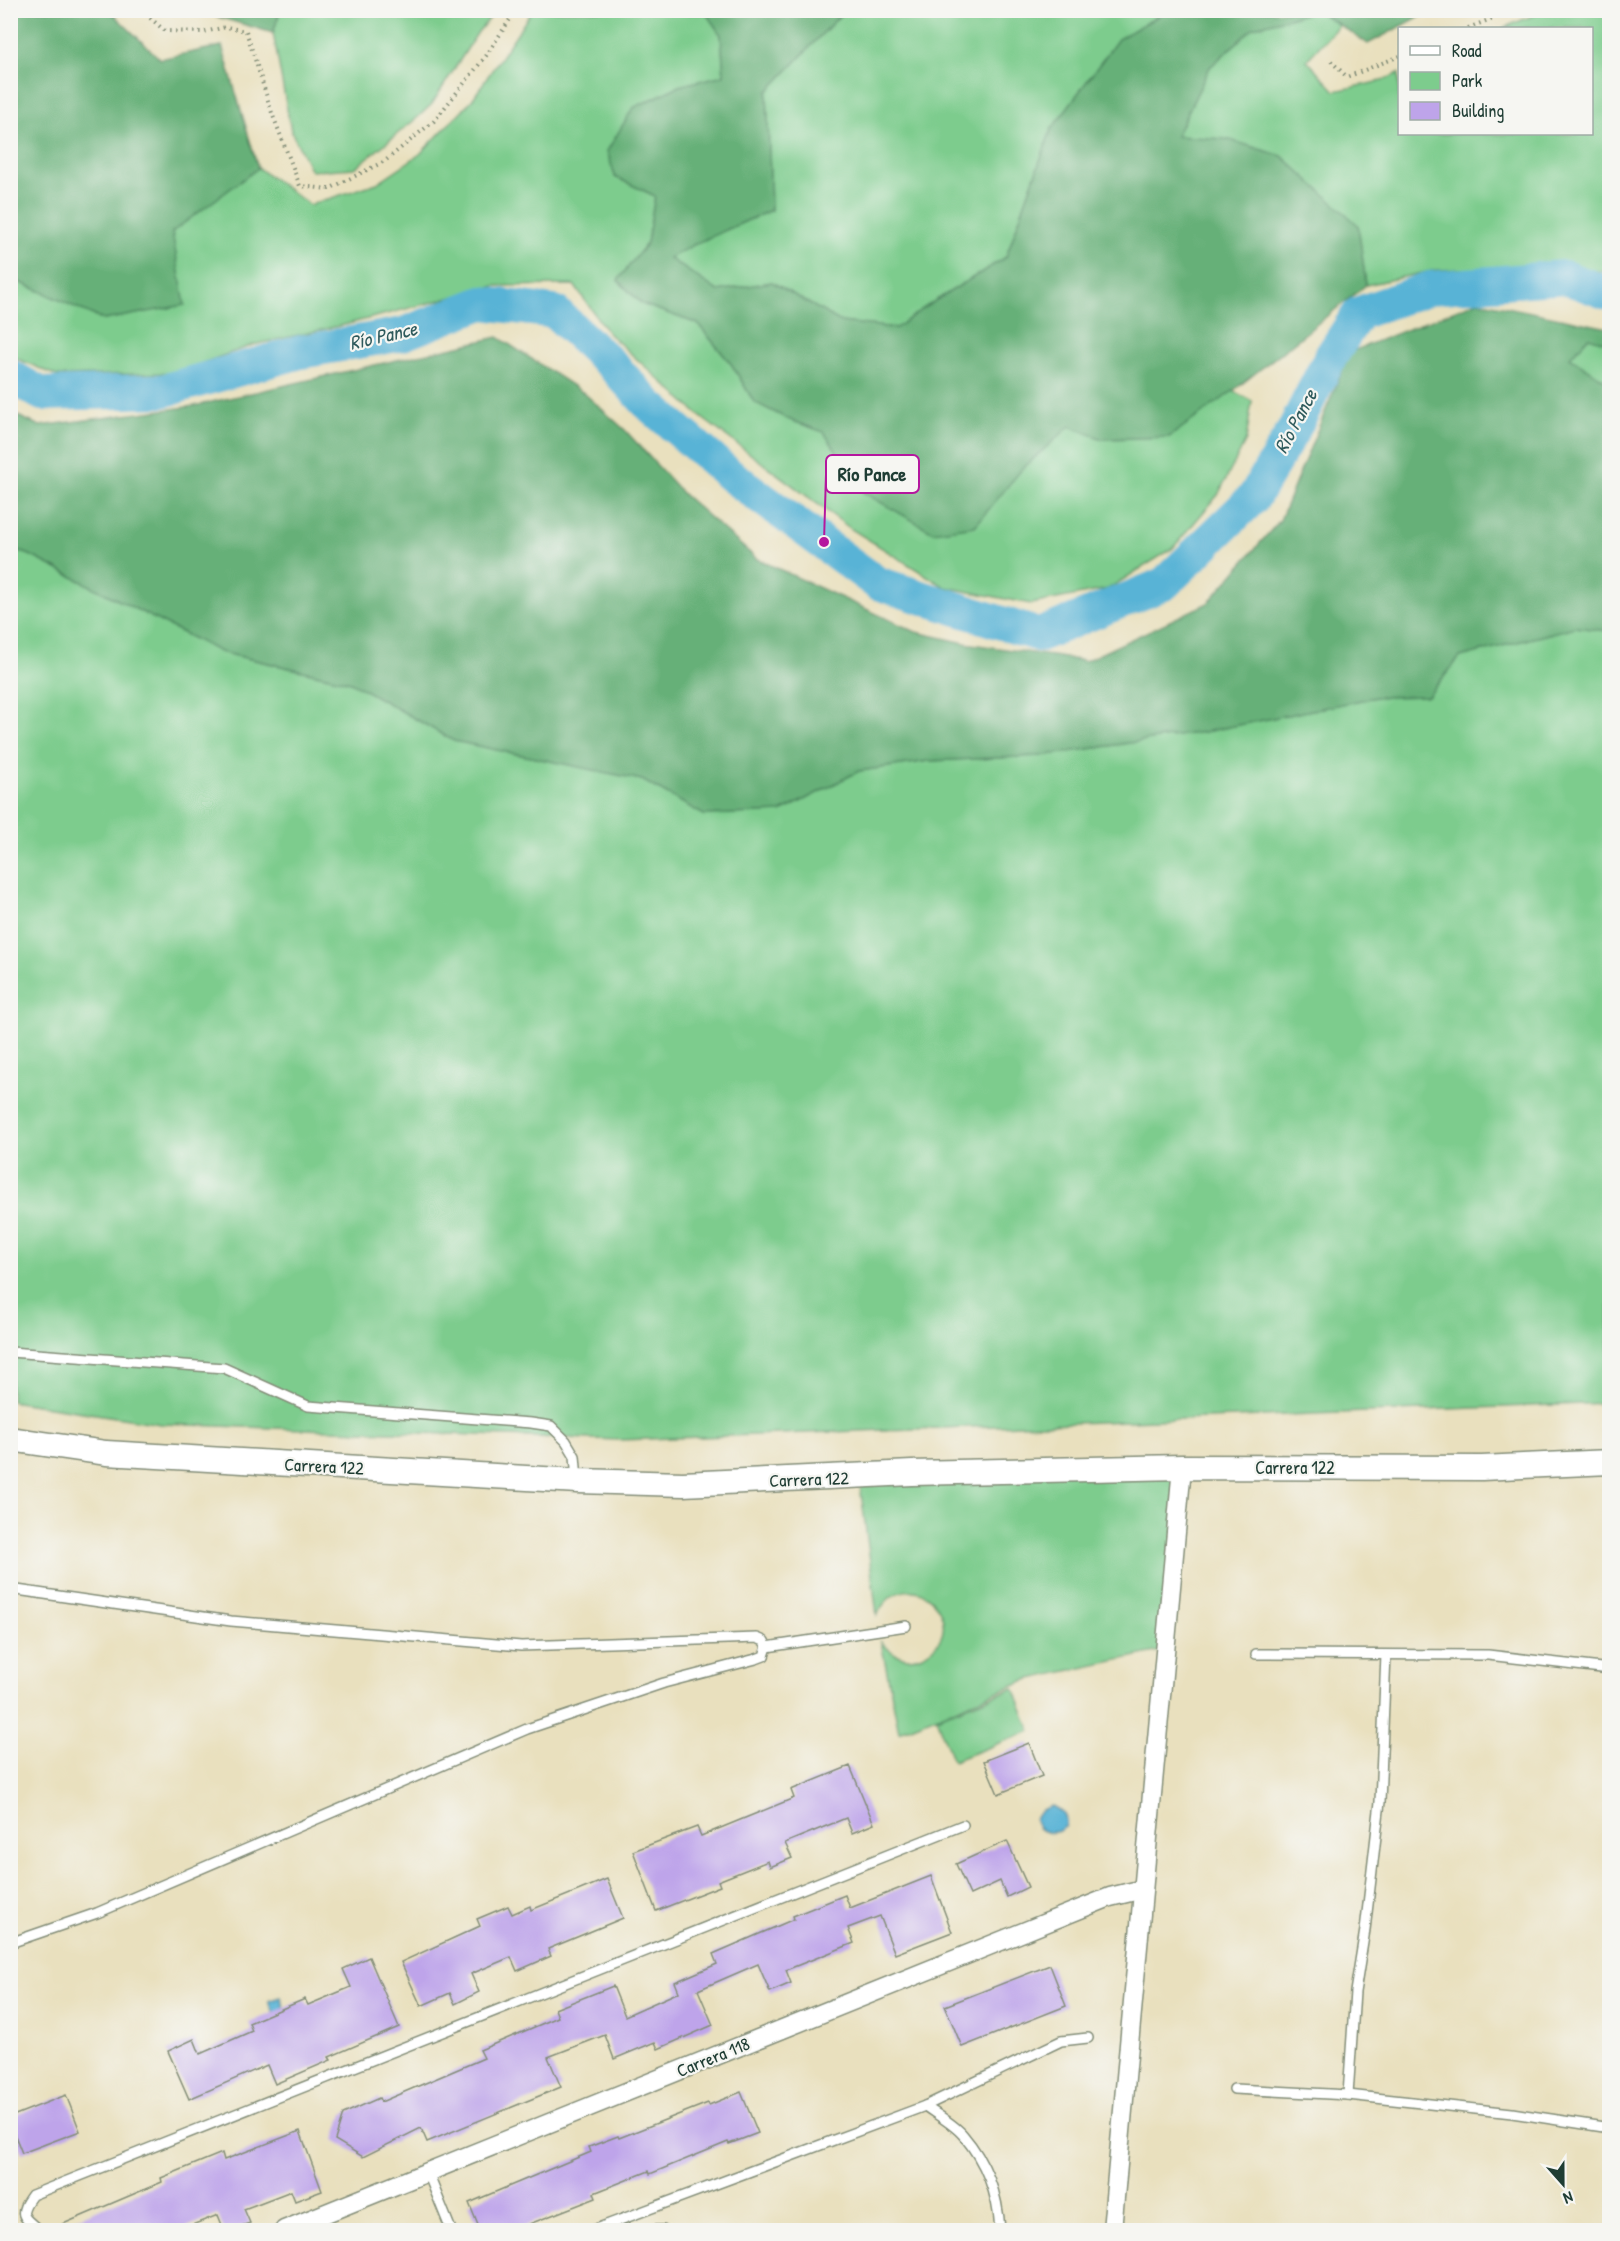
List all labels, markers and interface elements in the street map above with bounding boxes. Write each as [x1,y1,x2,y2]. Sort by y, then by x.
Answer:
legend [1398,27,1593,135]
text: Road [1452,38,1482,63]
text: Park [1452,68,1483,93]
text: Building [1452,98,1504,123]
water label: Río Pance [347,314,420,356]
water label: Río Pance [1267,384,1323,458]
callout: Río Pance [826,455,919,493]
text: Río Pance [838,460,906,487]
street label: Carrera 122 [284,1451,365,1481]
street label: Carrera 122 [1255,1455,1335,1480]
street label: Carrera 122 [769,1465,850,1493]
street label: Carrera 118 [673,2031,754,2083]
north arrow [1533,2154,1593,2214]
text: N [1560,2186,1576,2210]

